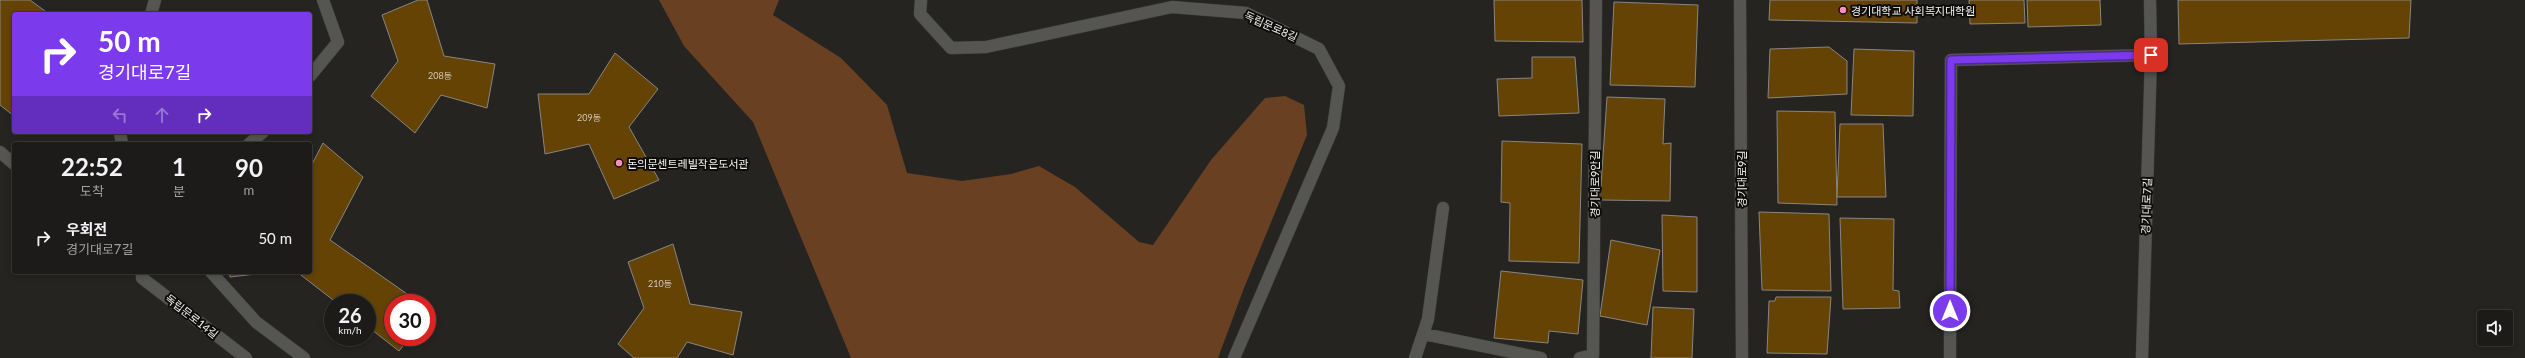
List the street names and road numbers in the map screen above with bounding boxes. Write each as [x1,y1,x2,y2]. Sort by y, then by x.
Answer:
street label: 독립문로8길 [1242,8,1300,44]
street label: 경기대로9안길 [1588,150,1601,218]
street label: 경기대로9길 [1735,151,1748,207]
street label: 경기대로7길 [2139,177,2153,235]
street label: 독립문로14길 [163,291,221,341]

